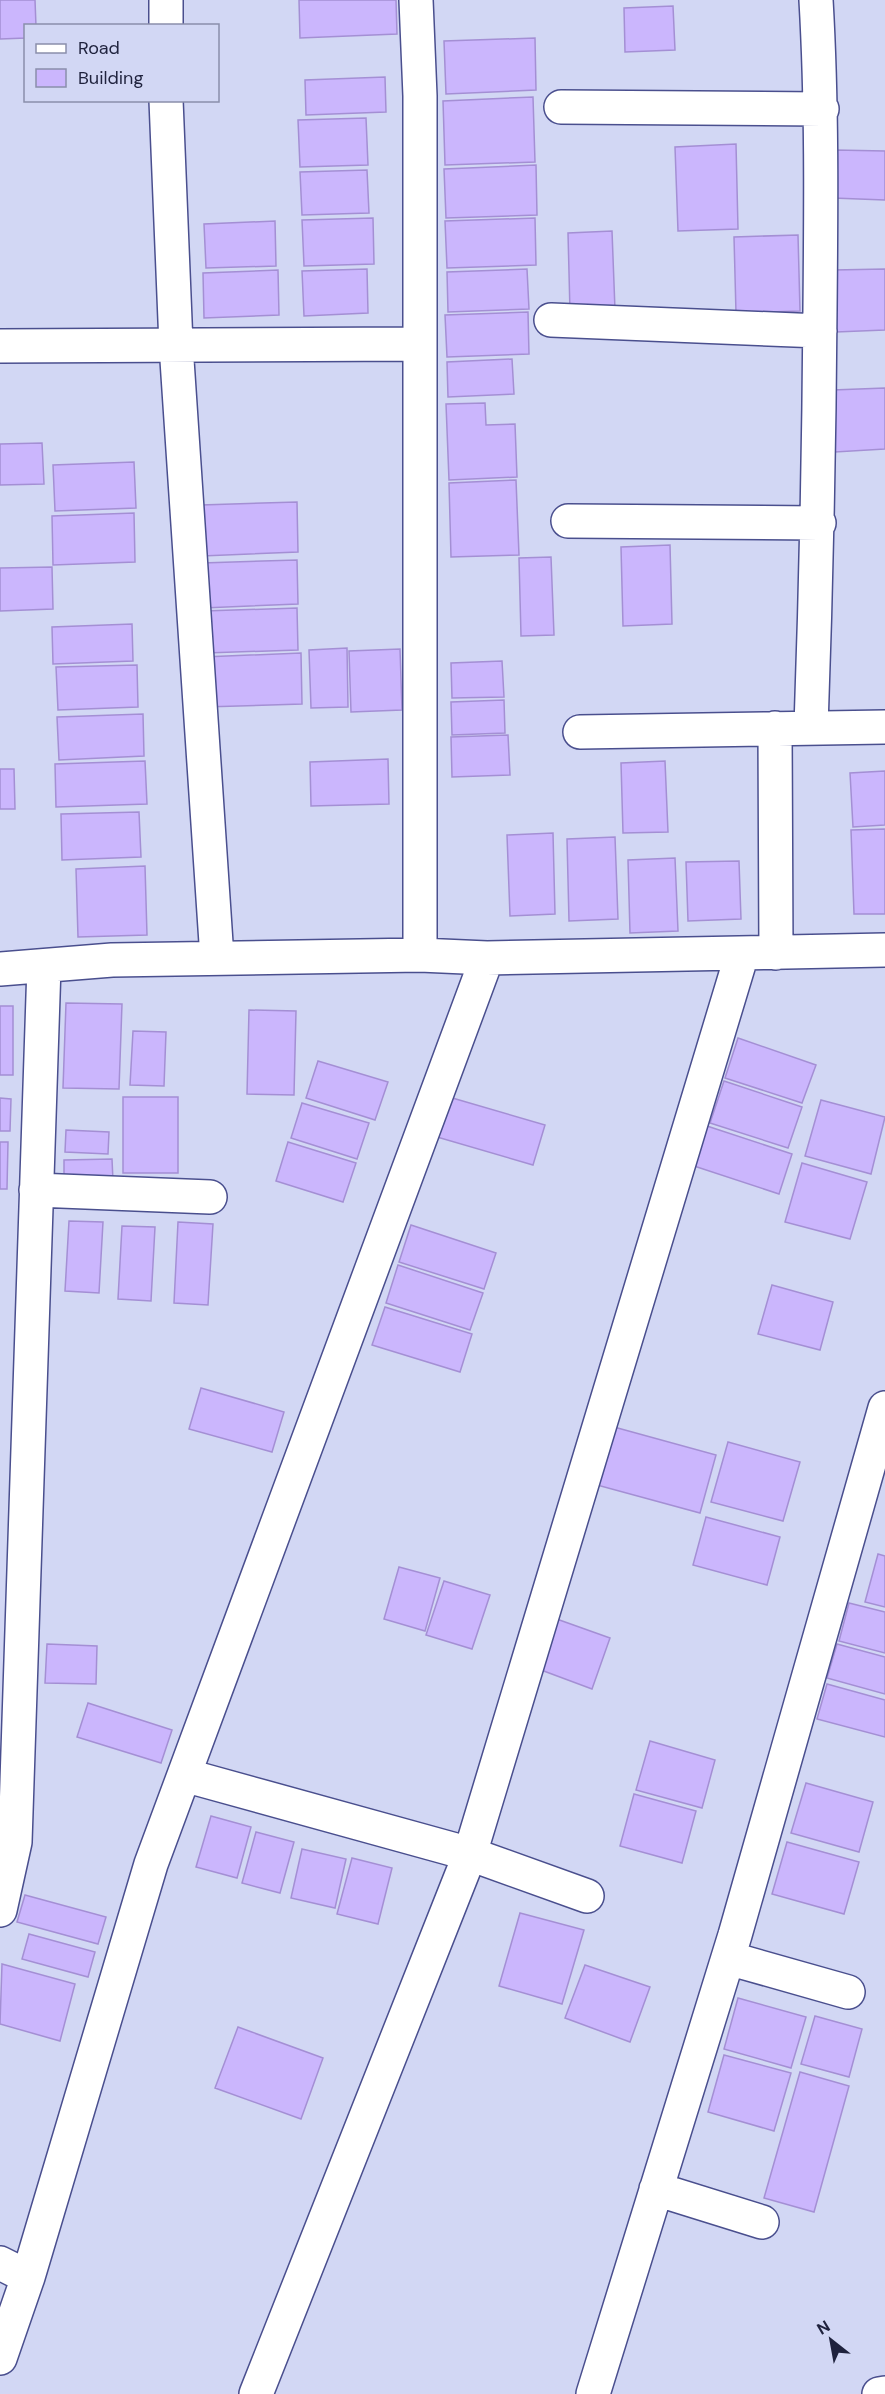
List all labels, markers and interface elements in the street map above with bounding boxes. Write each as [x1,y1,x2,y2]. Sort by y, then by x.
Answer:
legend [24,24,219,102]
text: Road [78,36,120,60]
text: Building [78,66,143,90]
north arrow [801,2310,861,2370]
text: N [813,2316,834,2340]

